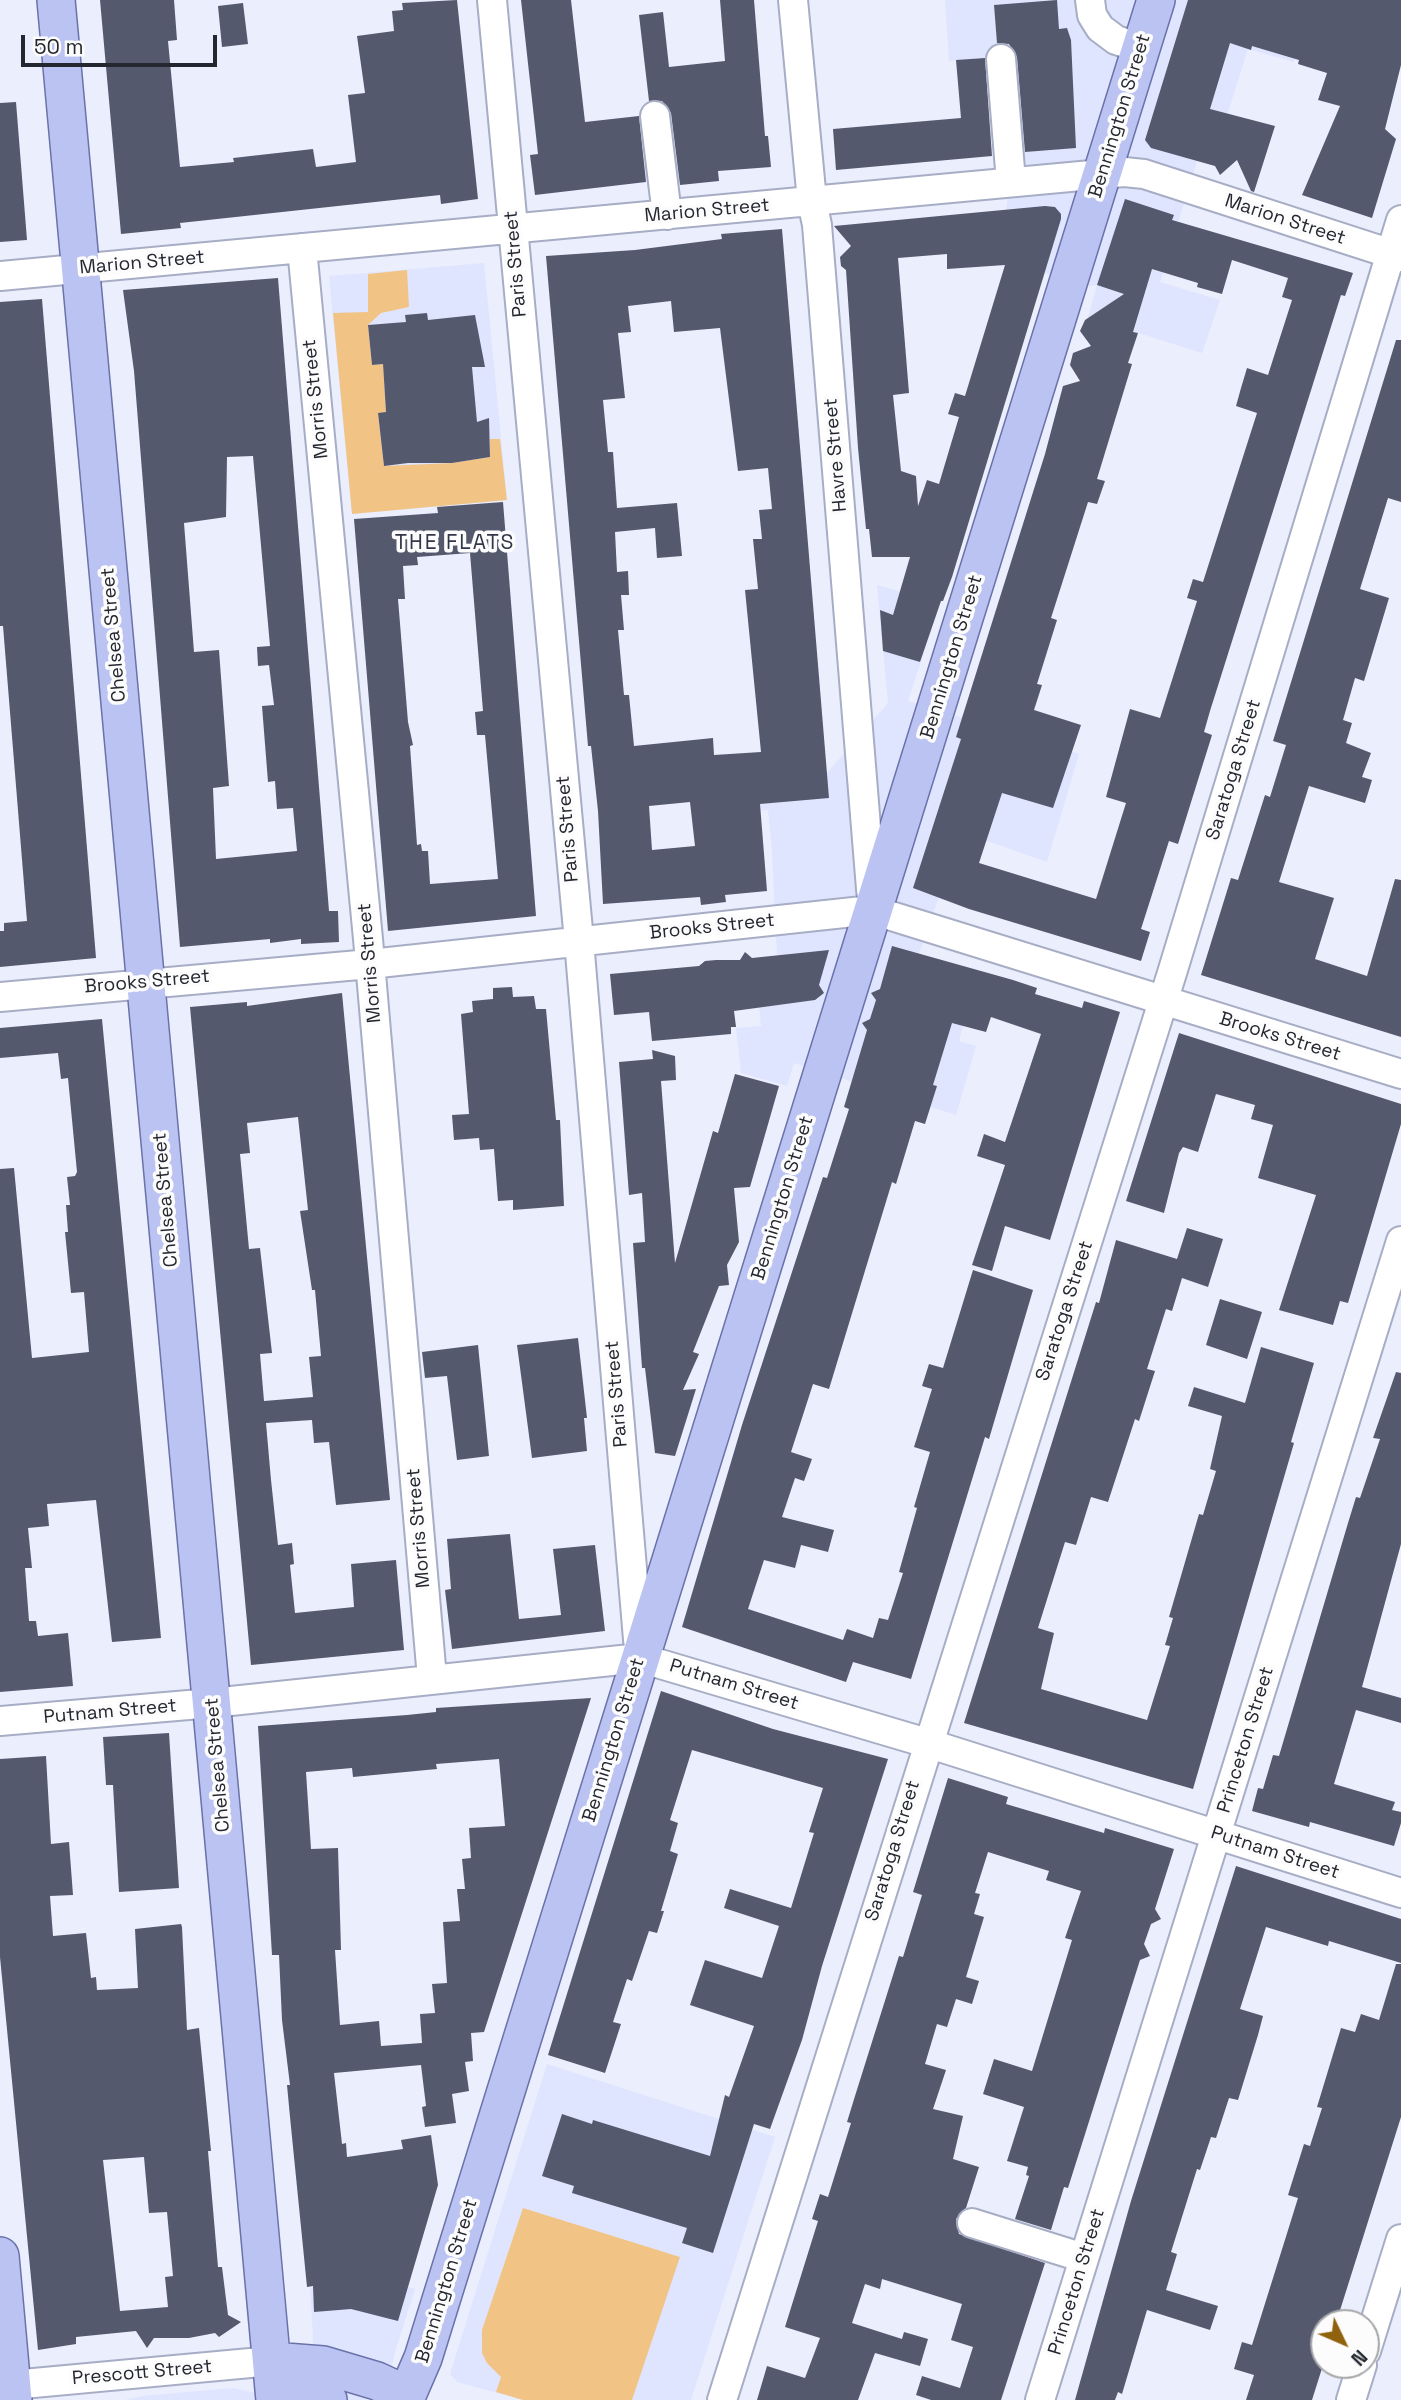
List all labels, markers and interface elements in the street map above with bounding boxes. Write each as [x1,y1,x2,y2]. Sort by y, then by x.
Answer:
scale bar [24,21,220,65]
street label: Bennington Street [1084,31,1156,201]
text: 50 m [34,33,84,60]
street label: Marion Street [1222,190,1348,250]
street label: Marion Street [643,194,771,228]
street label: Paris Street [500,210,532,318]
street label: Marion Street [78,246,206,280]
street label: Morris Street [298,338,334,460]
street label: Havre Street [820,397,852,513]
district label: THE FLATS [396,530,514,556]
street label: Chelsea Street [97,567,131,703]
street label: Bennington Street [916,572,988,742]
street label: Saratoga Street [1202,697,1266,843]
street label: Paris Street [552,775,584,883]
street label: Morris Street [353,902,387,1024]
street label: Brooks Street [648,909,776,945]
street label: Brooks Street [83,965,211,999]
street label: Brooks Street [1217,1008,1343,1066]
street label: Bennington Street [747,1113,819,1283]
street label: Chelsea Street [149,1132,183,1268]
street label: Saratoga Street [1032,1238,1098,1384]
street label: Paris Street [601,1340,633,1448]
street label: Morris Street [402,1467,436,1589]
street label: Bennington Street [578,1655,650,1825]
street label: Putnam Street [667,1655,801,1715]
street label: Princeton Street [1213,1664,1279,1816]
street label: Putnam Street [42,1695,178,1729]
street label: Chelsea Street [201,1697,235,1833]
street label: Saratoga Street [861,1778,925,1924]
street label: Putnam Street [1208,1822,1342,1884]
street label: Bennington Street [411,2196,483,2366]
street label: Princeton Street [1044,2206,1110,2358]
north arrow [1310,2309,1380,2379]
text: N [1346,2344,1372,2371]
street label: Prescott Street [71,2356,213,2390]

